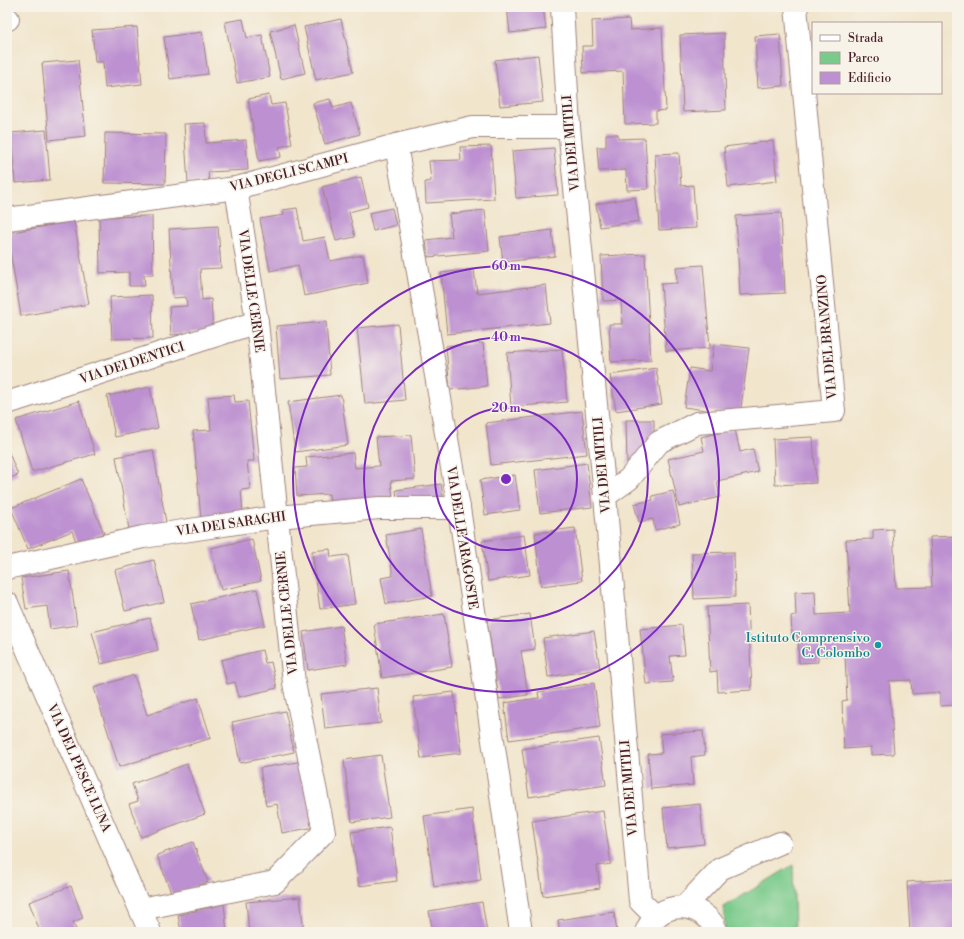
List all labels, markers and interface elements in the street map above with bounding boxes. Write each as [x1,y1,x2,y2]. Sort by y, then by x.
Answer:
legend [812,22,942,94]
text: Strada [848,31,884,46]
text: Parco [848,51,880,66]
text: Edificio [848,71,891,86]
street label: VIA DEI MITILI [559,94,583,193]
street label: VIA DEGLI SCAMPI [227,151,350,196]
street label: VIA DELLE CERNIE [234,227,268,354]
text: 60 m [491,259,521,274]
street label: VIA DEL BRANZINO [814,274,841,401]
text: 40 m [491,330,521,345]
street label: VIA DEI DENTICI [77,338,186,388]
text: 20 m [491,401,521,416]
street label: VIA DEI MITILI [590,416,614,515]
street label: VIA DELLE ARAGOSTE [443,464,481,611]
centre of rings [499,472,513,486]
street label: VIA DEI SARAGHI [174,508,287,540]
street label: VIA DELLE CERNIE [273,550,302,677]
place label: Istituto Comprensivo C. Colombo [746,630,870,661]
marker: Istituto Comprensivo C. Colombo [873,640,883,650]
street label: VIA DEL PESCE LUNA [43,701,115,836]
street label: VIA DEI MITILI [617,739,641,838]

